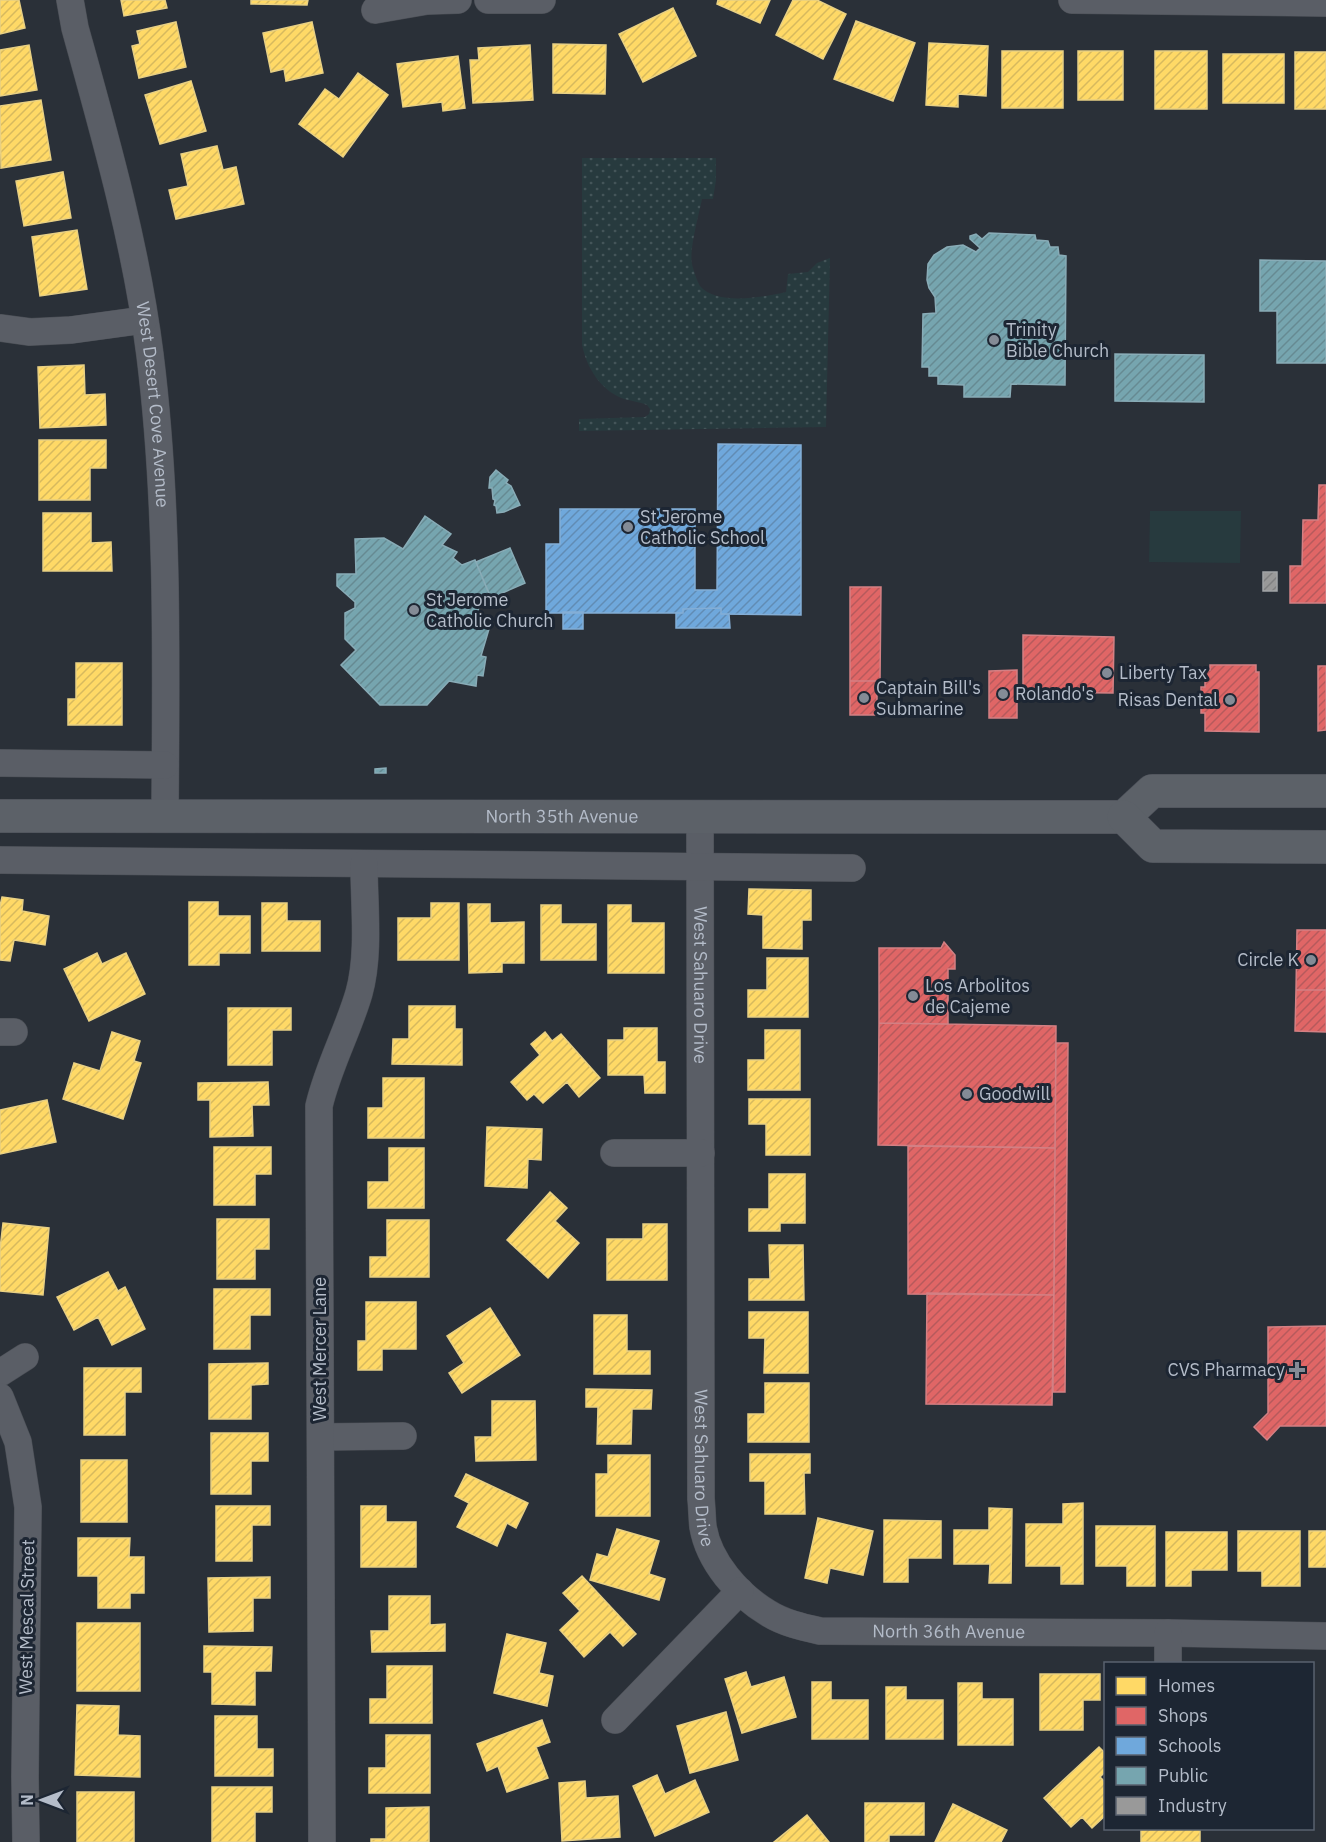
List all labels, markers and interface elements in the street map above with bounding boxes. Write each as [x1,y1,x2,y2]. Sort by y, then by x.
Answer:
street label: West Desert Cove Avenue [131,300,175,508]
place label: Trinity Bible Church [1006,318,1109,362]
marker: Trinity Bible Church [987,333,1001,347]
place label: St Jerome Catholic School [640,505,765,549]
marker: St Jerome Catholic School [621,520,635,534]
place label: St Jerome Catholic Church [426,588,554,632]
marker: St Jerome Catholic Church [407,603,421,617]
place label: Liberty Tax [1119,661,1207,684]
marker: Liberty Tax [1100,666,1114,680]
place label: Captain Bill's Submarine [876,676,981,720]
place label: Rolando's [1015,682,1094,705]
marker: Rolando's [996,687,1010,701]
place label: Risas Dental [1118,688,1218,711]
marker: Captain Bill's Submarine [857,691,871,705]
marker: Risas Dental [1223,693,1237,707]
street label: North 35th Avenue [486,804,639,828]
street label: West Sahuaro Drive [689,906,712,1064]
place label: Circle K [1237,948,1300,971]
marker: Circle K [1304,953,1318,967]
place label: Los Arbolitos de Cajeme [925,974,1030,1018]
marker: Los Arbolitos de Cajeme [906,989,920,1003]
place label: Goodwill [979,1082,1050,1105]
marker: Goodwill [960,1087,974,1101]
street label: West Mercer Lane [308,1277,331,1421]
place label: CVS Pharmacy [1168,1358,1285,1381]
marker: CVS Pharmacy [1290,1363,1304,1377]
street label: West Sahuaro Drive [690,1389,720,1550]
street label: West Mescal Street [14,1539,39,1695]
street label: North 36th Avenue [872,1619,1025,1643]
legend [1104,1662,1314,1830]
text: Homes [1158,1674,1215,1697]
text: Shops [1158,1704,1208,1727]
text: Schools [1158,1734,1222,1757]
text: Public [1158,1764,1208,1787]
north arrow [12,1770,72,1830]
text: N [17,1794,37,1806]
text: Industry [1158,1794,1227,1817]

